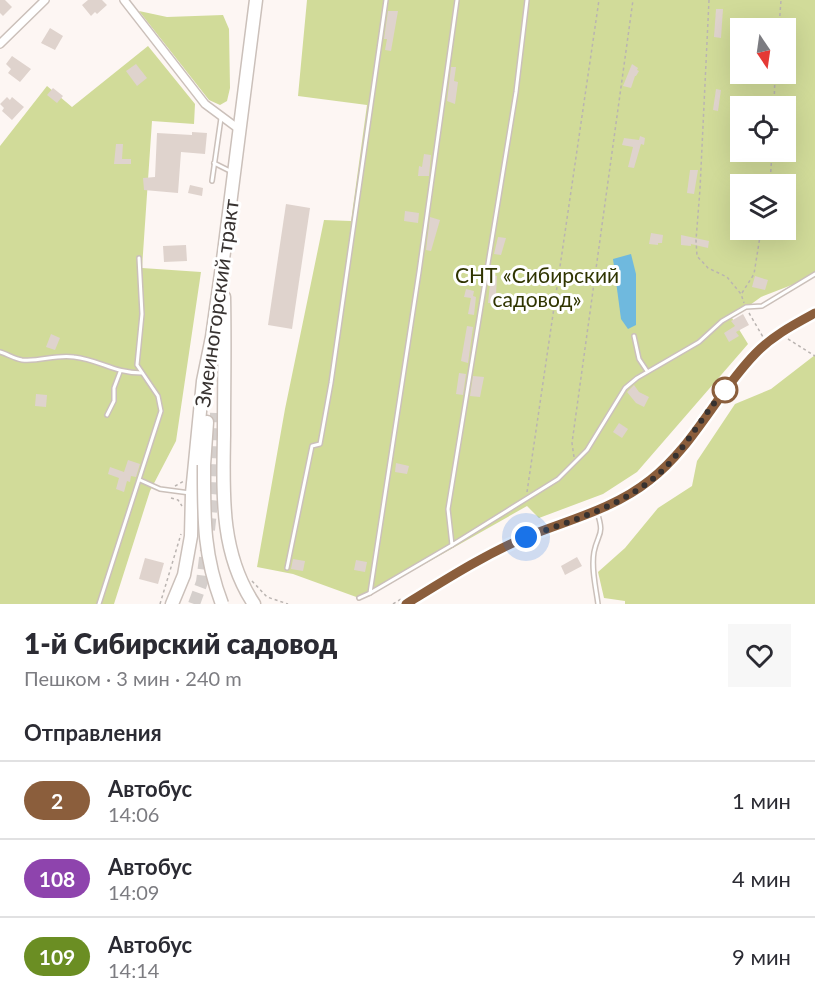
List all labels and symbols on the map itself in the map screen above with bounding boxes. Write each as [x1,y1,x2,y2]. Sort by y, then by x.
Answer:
north arrow [730,18,796,84]
street label: Змеиногорский тракт [189,197,243,409]
park label: СНТ «Сибирский садовод» [455,262,619,311]
unlabelled marker [712,377,738,403]
your location [511,522,541,552]

